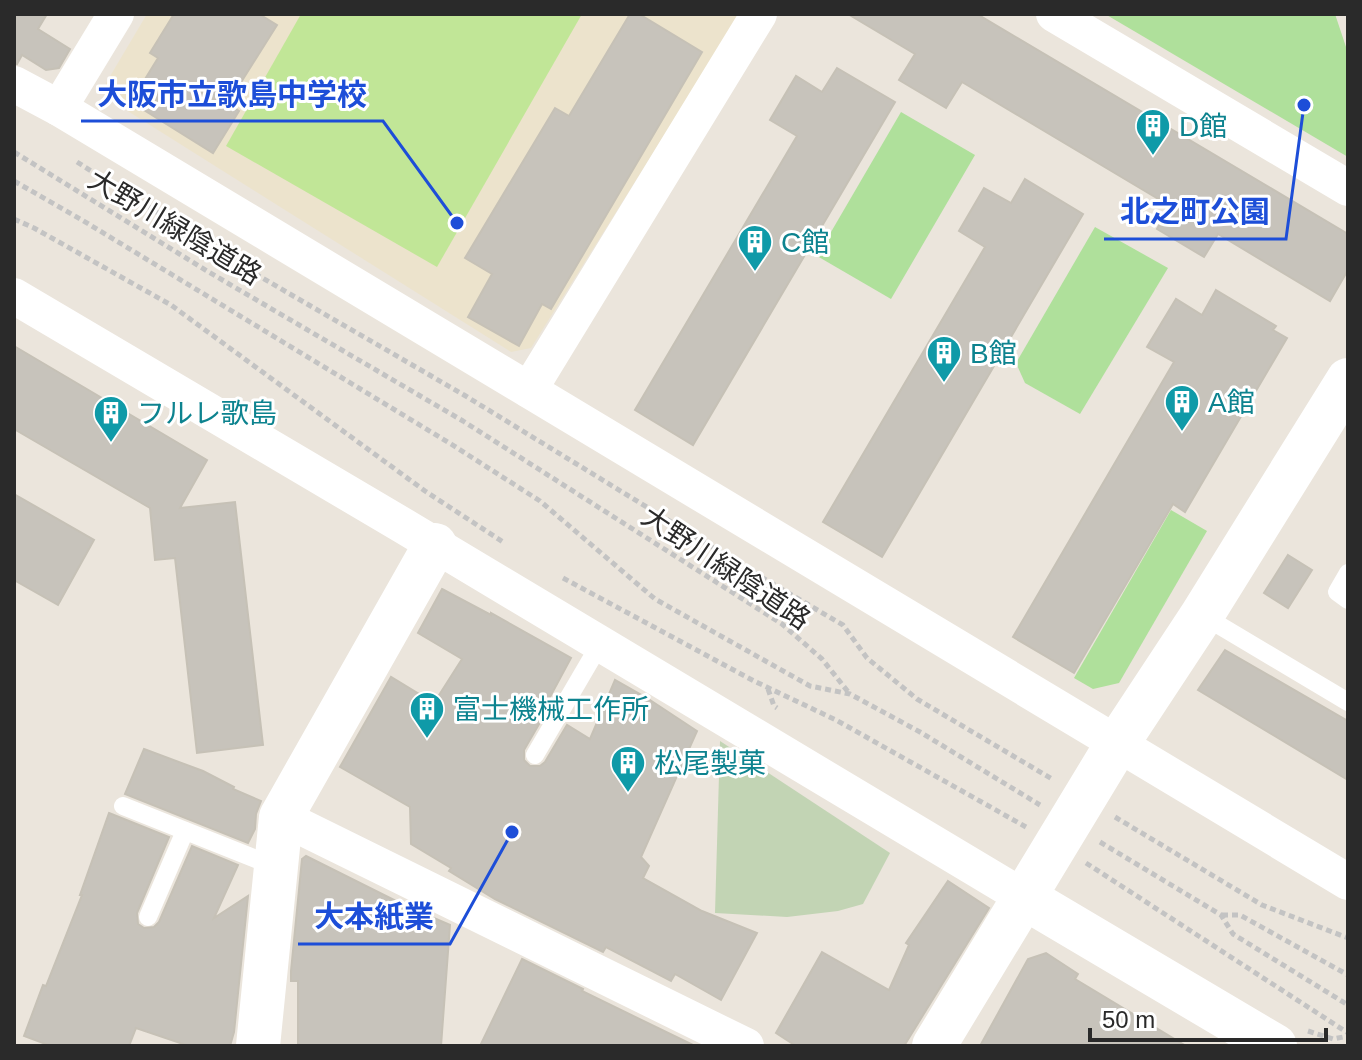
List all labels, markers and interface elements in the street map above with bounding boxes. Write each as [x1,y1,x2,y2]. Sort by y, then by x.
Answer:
callout: 大阪市立歌島中学校 [81,67,383,121]
text: 大阪市立歌島中学校 [97,78,367,111]
building icon: D館 [1134,107,1172,157]
place label: D館 [1179,111,1227,142]
street label: 大野川緑陰道路 [83,163,267,291]
callout: 北之町公園 [1104,185,1286,239]
text: 北之町公園 [1120,195,1270,228]
building icon: C館 [736,223,774,273]
place label: C館 [781,227,829,258]
building icon: B館 [925,334,963,384]
place label: B館 [970,338,1017,369]
building icon: A館 [1163,383,1201,433]
place label: A館 [1208,387,1255,418]
building icon: フルレ歌島 [92,394,130,444]
place label: フルレ歌島 [137,398,277,429]
street label: 大野川緑陰道路 [636,500,816,636]
building icon: 富士機械工作所 [408,690,446,740]
place label: 富士機械工作所 [453,694,649,725]
building icon: 松尾製菓 [609,744,647,794]
place label: 松尾製菓 [654,748,766,779]
callout: 大本紙業 [298,890,450,944]
text: 大本紙業 [314,900,434,933]
scale bar [1090,992,1326,1042]
text: 50 m [1102,1006,1155,1033]

